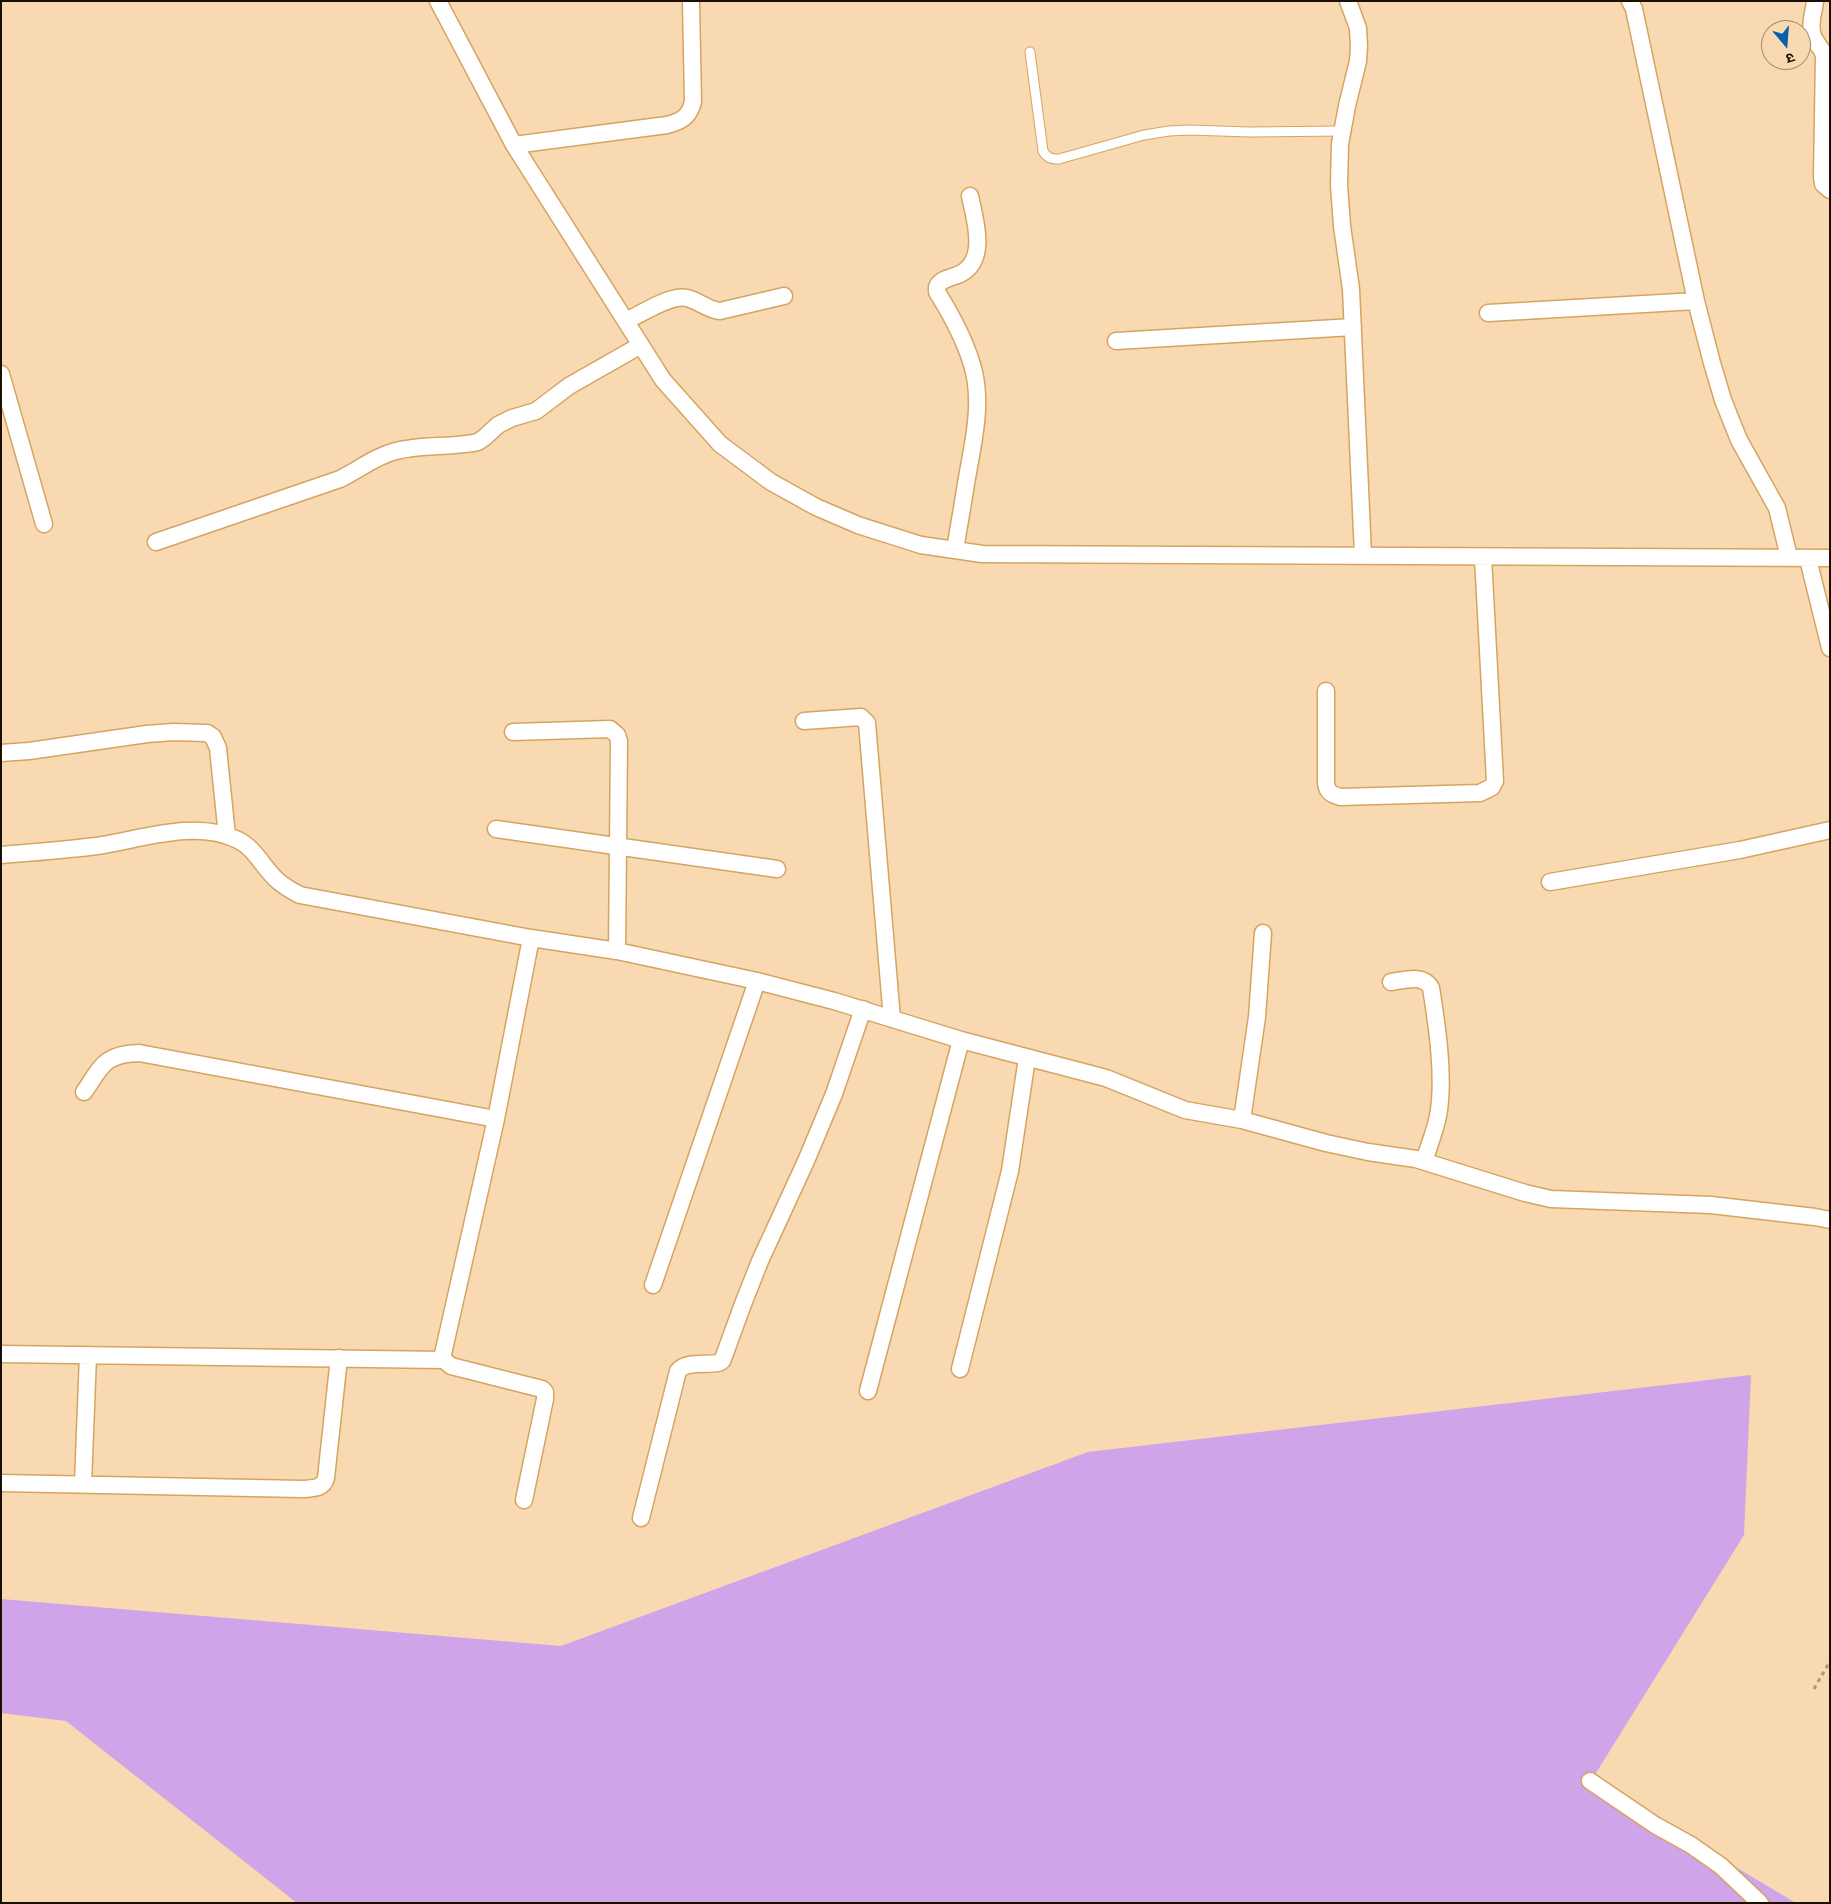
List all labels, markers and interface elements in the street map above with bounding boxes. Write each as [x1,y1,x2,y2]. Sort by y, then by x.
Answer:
north arrow [1761,20,1811,70]
text: उ [1784,49,1797,68]

